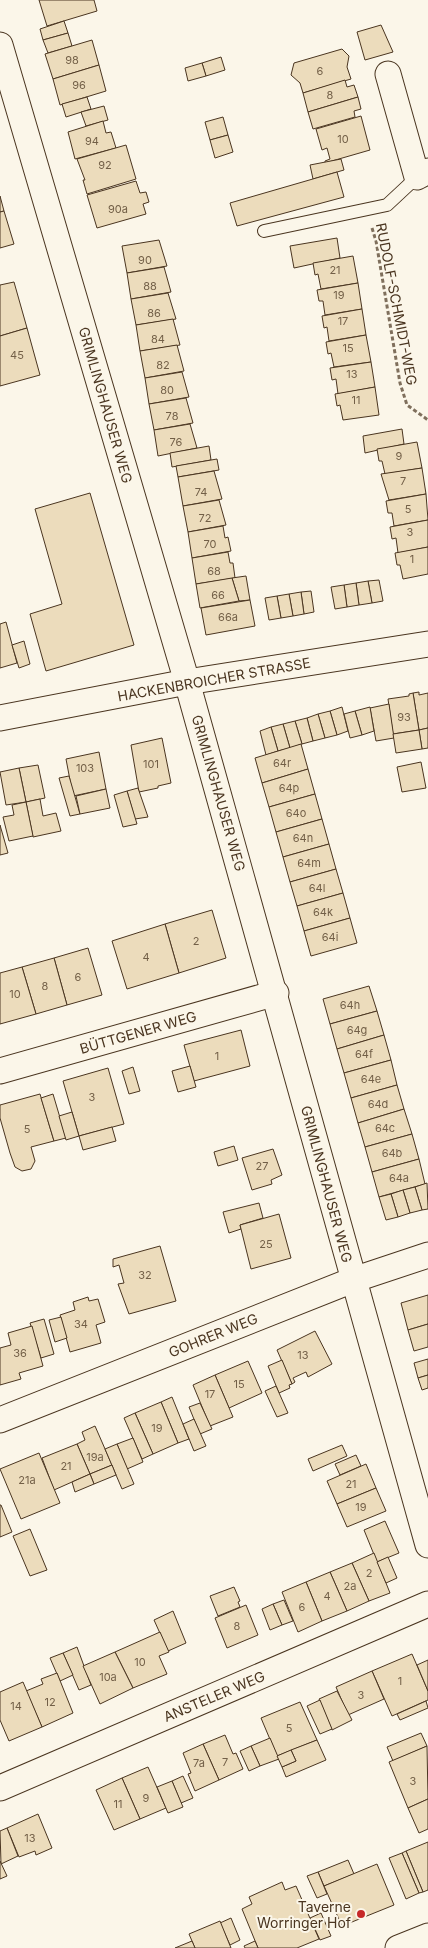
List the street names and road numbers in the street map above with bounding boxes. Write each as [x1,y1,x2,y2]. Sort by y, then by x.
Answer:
street label: RUDOLF-SCHMIDT-WEG [373,221,421,387]
street label: GRIMLINGHAUSER WEG [76,325,136,485]
street label: HACKENBROICHER STRASSE [116,654,312,704]
street label: GRIMLINGHAUSER WEG [189,713,249,873]
street label: BÜTTGENER WEG [78,1007,198,1057]
street label: GRIMLINGHAUSER WEG [298,1104,356,1264]
street label: GOHRER WEG [166,1309,260,1361]
street label: ANSTELER WEG [161,1667,267,1725]

